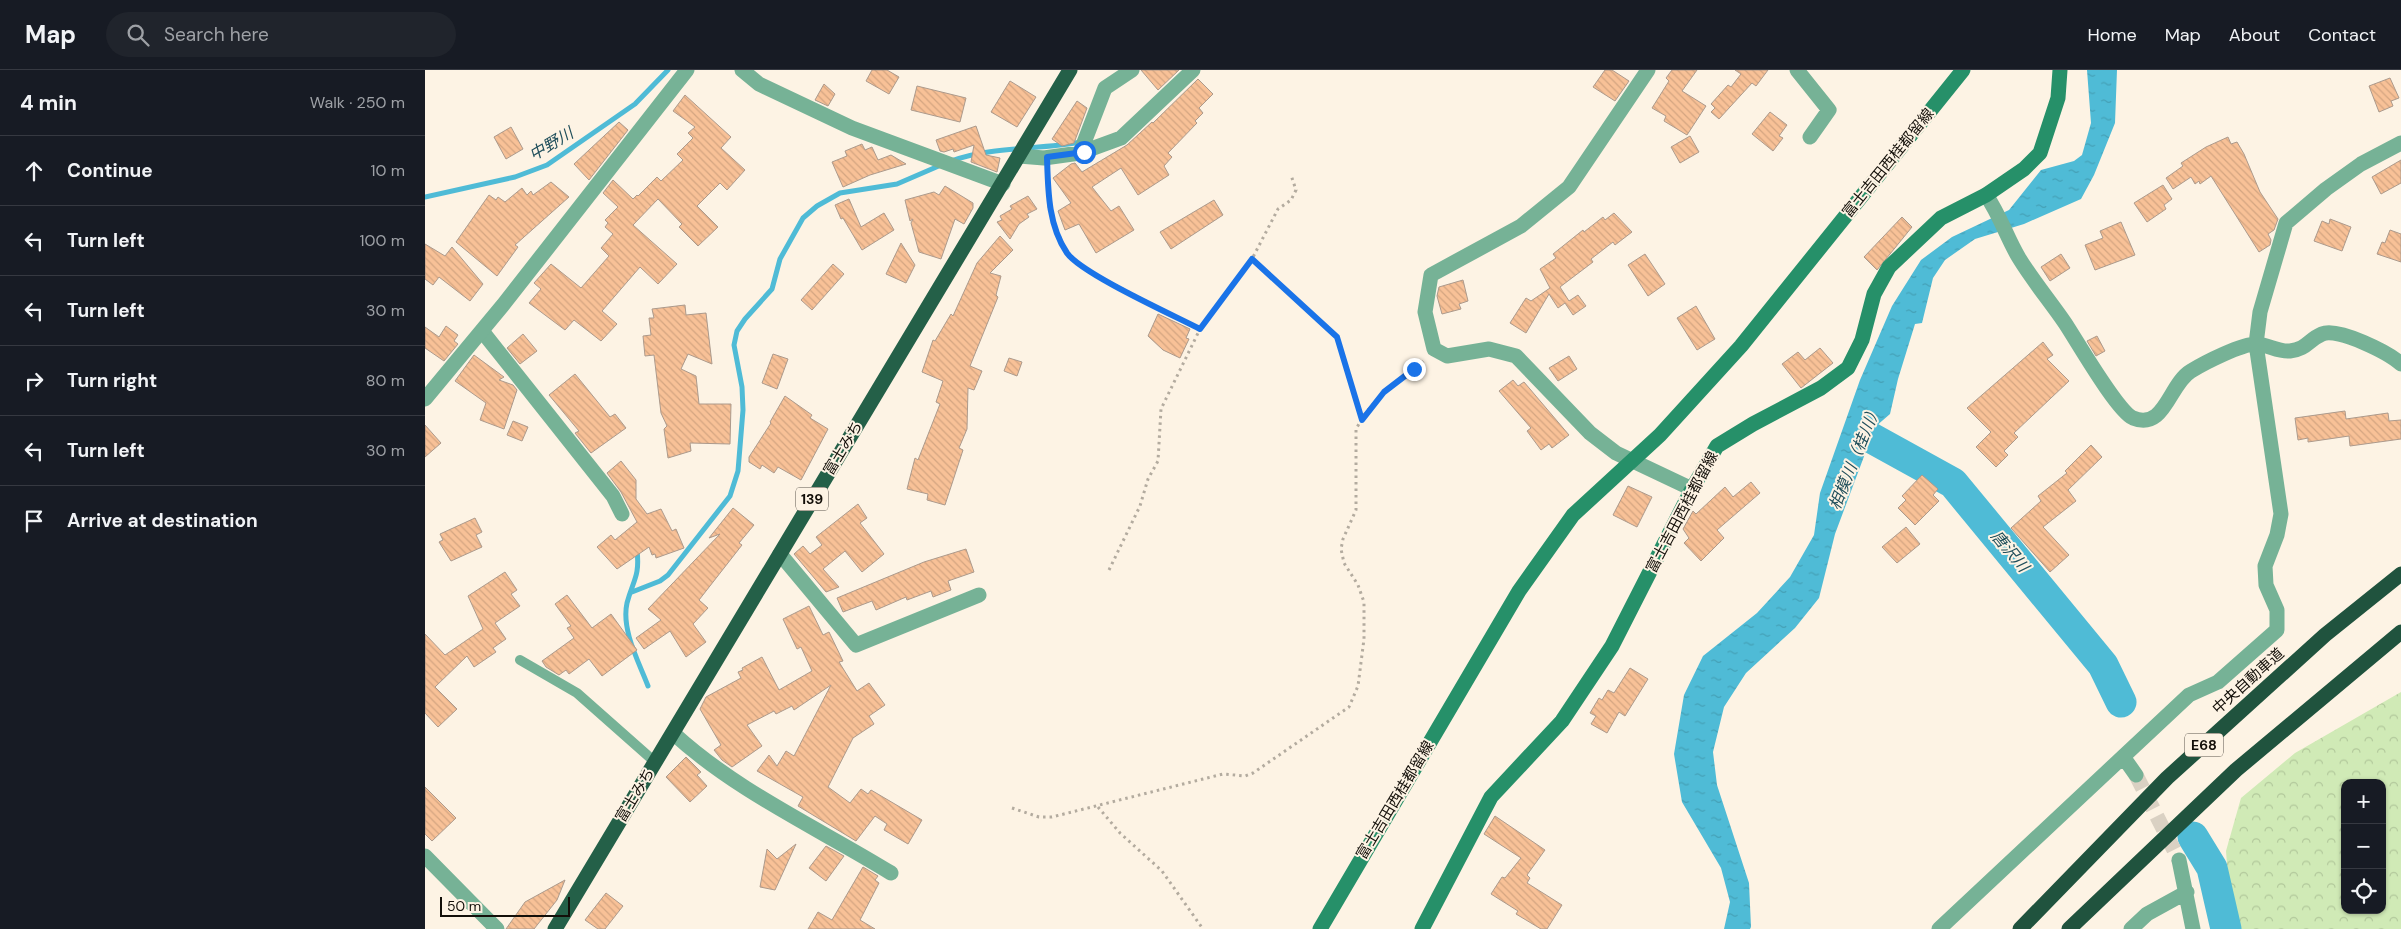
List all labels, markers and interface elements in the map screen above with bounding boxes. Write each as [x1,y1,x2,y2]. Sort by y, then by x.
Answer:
search box [106,12,456,57]
text: Map [25,19,76,50]
icon: search [124,21,152,49]
text: Search here [164,22,269,47]
text: Home [2087,23,2137,47]
text: Map [2165,23,2201,47]
text: About [2229,23,2280,47]
text: Contact [2308,23,2376,47]
text: 4 min [20,89,77,117]
text: Walk · 250 m [310,92,405,113]
street label: 富士吉田西桂都留線 [1838,104,1938,222]
water label: 中野川 [525,122,579,165]
route start [1073,141,1096,164]
icon: ahead [20,157,48,185]
text: Continue [67,158,153,183]
text: 10 m [371,160,405,181]
icon: left [20,227,48,255]
text: Turn left [67,228,145,253]
text: 100 m [360,230,405,251]
icon: left [20,297,48,325]
text: Turn left [67,298,145,323]
text: 30 m [366,300,405,321]
route end [1403,358,1426,381]
icon: right [20,367,48,395]
text: Turn right [67,368,157,393]
text: 80 m [366,370,405,391]
water label: 相模川（桂川） [1824,401,1886,513]
street label: 富士みち [819,417,867,479]
icon: left [20,437,48,465]
text: Turn left [67,438,145,463]
text: 30 m [366,440,405,461]
street label: 富士吉田西桂都留線 [1641,448,1723,576]
road number: 139 [796,488,828,510]
icon: arrive [20,507,48,535]
text: Arrive at destination [67,508,258,533]
water label: 唐沢川 [1987,526,2035,578]
street label: 中央自動車道 [2208,643,2288,719]
road number: E68 [2185,734,2223,756]
street label: 富士吉田西桂都留線 [1352,737,1438,863]
street label: 富士みち [611,764,659,826]
map controls [2341,779,2386,914]
button: + [2341,779,2386,824]
button: − [2341,824,2386,869]
button: locate [2341,869,2386,914]
scale bar [440,894,570,917]
text: 50 m [447,897,481,915]

